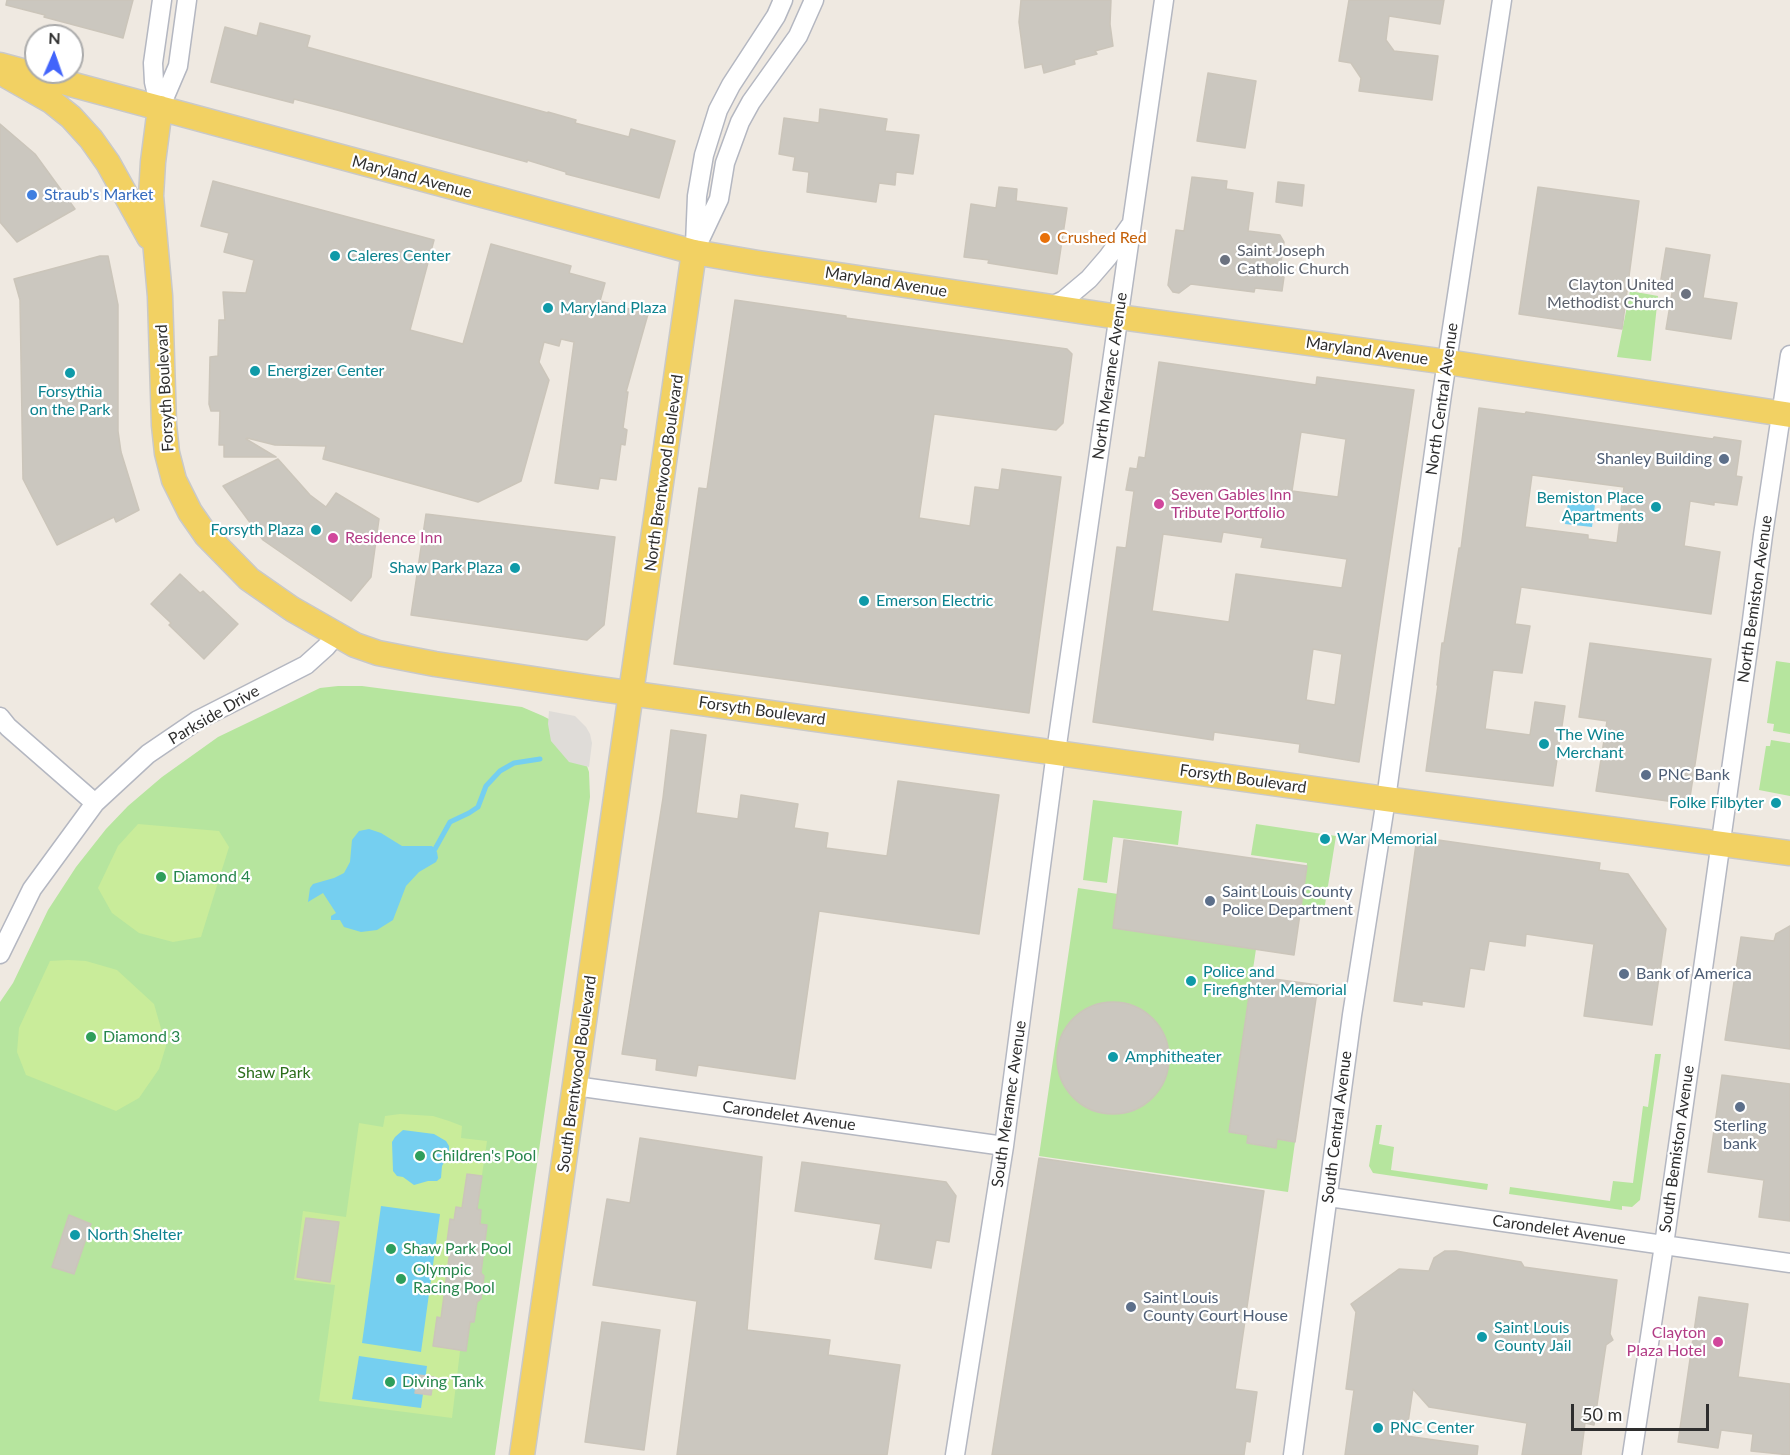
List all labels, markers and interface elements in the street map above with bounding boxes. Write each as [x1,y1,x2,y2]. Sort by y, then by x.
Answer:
north arrow [24,24,84,84]
text: N [48,28,61,47]
street label: Maryland Avenue [350,152,474,202]
place label: Straub's Market [44,185,154,205]
marker: Straub's Market [25,188,39,202]
place label: Crushed Red [1057,228,1147,248]
marker: Crushed Red [1038,231,1052,245]
place label: Saint Joseph Catholic Church [1237,241,1349,279]
place label: Caleres Center [347,246,451,266]
marker: Caleres Center [328,249,342,263]
marker: Saint Joseph Catholic Church [1218,253,1232,267]
street label: Maryland Avenue [824,263,948,301]
place label: Clayton United Methodist Church [1547,275,1674,313]
marker: Clayton United Methodist Church [1679,287,1693,301]
street label: North Meramec Avenue [1089,291,1131,461]
place label: Maryland Plaza [560,298,667,318]
marker: Maryland Plaza [541,301,555,315]
street label: North Central Avenue [1422,322,1462,476]
street label: Forsyth Boulevard [152,324,178,452]
street label: Maryland Avenue [1305,333,1429,369]
place label: Energizer Center [267,361,384,381]
marker: Energizer Center [248,364,262,378]
marker: Forsythia on the Park [63,366,77,380]
street label: North Brentwood Boulevard [641,373,687,573]
place label: Forsythia on the Park [30,382,110,420]
place label: Shanley Building [1597,449,1712,469]
marker: Shanley Building [1717,452,1731,466]
place label: Seven Gables Inn Tribute Portfolio [1171,485,1291,523]
place label: Bemiston Place Apartments [1536,488,1644,526]
marker: Seven Gables Inn Tribute Portfolio [1152,497,1166,511]
marker: Bemiston Place Apartments [1649,500,1663,514]
street label: North Bemiston Avenue [1734,514,1776,684]
place label: Forsyth Plaza [211,520,304,540]
marker: Forsyth Plaza [309,523,323,537]
place label: Residence Inn [345,528,442,548]
marker: Residence Inn [326,531,340,545]
place label: Shaw Park Plaza [389,558,503,578]
marker: Shaw Park Plaza [508,561,522,575]
place label: Emerson Electric [876,591,993,611]
marker: Emerson Electric [857,594,871,608]
street label: Parkside Drive [165,681,263,749]
street label: Forsyth Boulevard [697,693,827,729]
place label: The Wine Merchant [1556,725,1625,763]
marker: The Wine Merchant [1537,737,1551,751]
street label: Forsyth Boulevard [1178,761,1308,797]
place label: PNC Bank [1658,765,1730,785]
marker: PNC Bank [1639,768,1653,782]
place label: Folke Filbyter [1669,793,1764,813]
marker: Folke Filbyter [1769,796,1783,810]
place label: War Memorial [1337,829,1437,849]
marker: War Memorial [1318,832,1332,846]
place label: Diamond 4 [173,867,250,887]
marker: Diamond 4 [154,870,168,884]
place label: Saint Louis County Police Department [1222,882,1353,920]
marker: Saint Louis County Police Department [1203,894,1217,908]
place label: Police and Firefighter Memorial [1203,962,1347,1000]
place label: Bank of America [1636,964,1752,984]
marker: Bank of America [1617,967,1631,981]
street label: South Brentwood Boulevard [554,974,600,1174]
marker: Police and Firefighter Memorial [1184,974,1198,988]
street label: South Meramec Avenue [988,1019,1030,1189]
place label: Diamond 3 [103,1027,180,1047]
marker: Diamond 3 [84,1030,98,1044]
place label: Amphitheater [1125,1047,1222,1067]
marker: Amphitheater [1106,1050,1120,1064]
street label: South Central Avenue [1318,1050,1356,1204]
park label: Shaw Park [237,1063,311,1083]
street label: South Bemiston Avenue [1656,1064,1698,1234]
street label: Carondelet Avenue [721,1097,857,1135]
marker: Sterling bank [1733,1100,1747,1114]
place label: Sterling bank [1713,1116,1767,1154]
place label: Children's Pool [432,1146,536,1166]
marker: Children's Pool [413,1149,427,1163]
street label: Carondelet Avenue [1491,1211,1627,1249]
place label: North Shelter [87,1225,182,1245]
marker: North Shelter [68,1228,82,1242]
place label: Shaw Park Pool [403,1239,511,1259]
marker: Shaw Park Pool [384,1242,398,1256]
place label: Olympic Racing Pool [413,1260,495,1298]
marker: Olympic Racing Pool [394,1272,408,1286]
place label: Saint Louis County Court House [1143,1288,1288,1326]
marker: Saint Louis County Court House [1124,1300,1138,1314]
place label: Saint Louis County Jail [1494,1318,1571,1356]
place label: Clayton Plaza Hotel [1627,1323,1706,1361]
marker: Saint Louis County Jail [1475,1330,1489,1344]
marker: Clayton Plaza Hotel [1711,1335,1725,1349]
place label: Diving Tank [402,1372,484,1392]
marker: Diving Tank [383,1375,397,1389]
scale bar [1574,1392,1712,1430]
text: 50 m [1582,1403,1622,1425]
place label: PNC Center [1390,1418,1474,1438]
marker: PNC Center [1371,1421,1385,1435]

